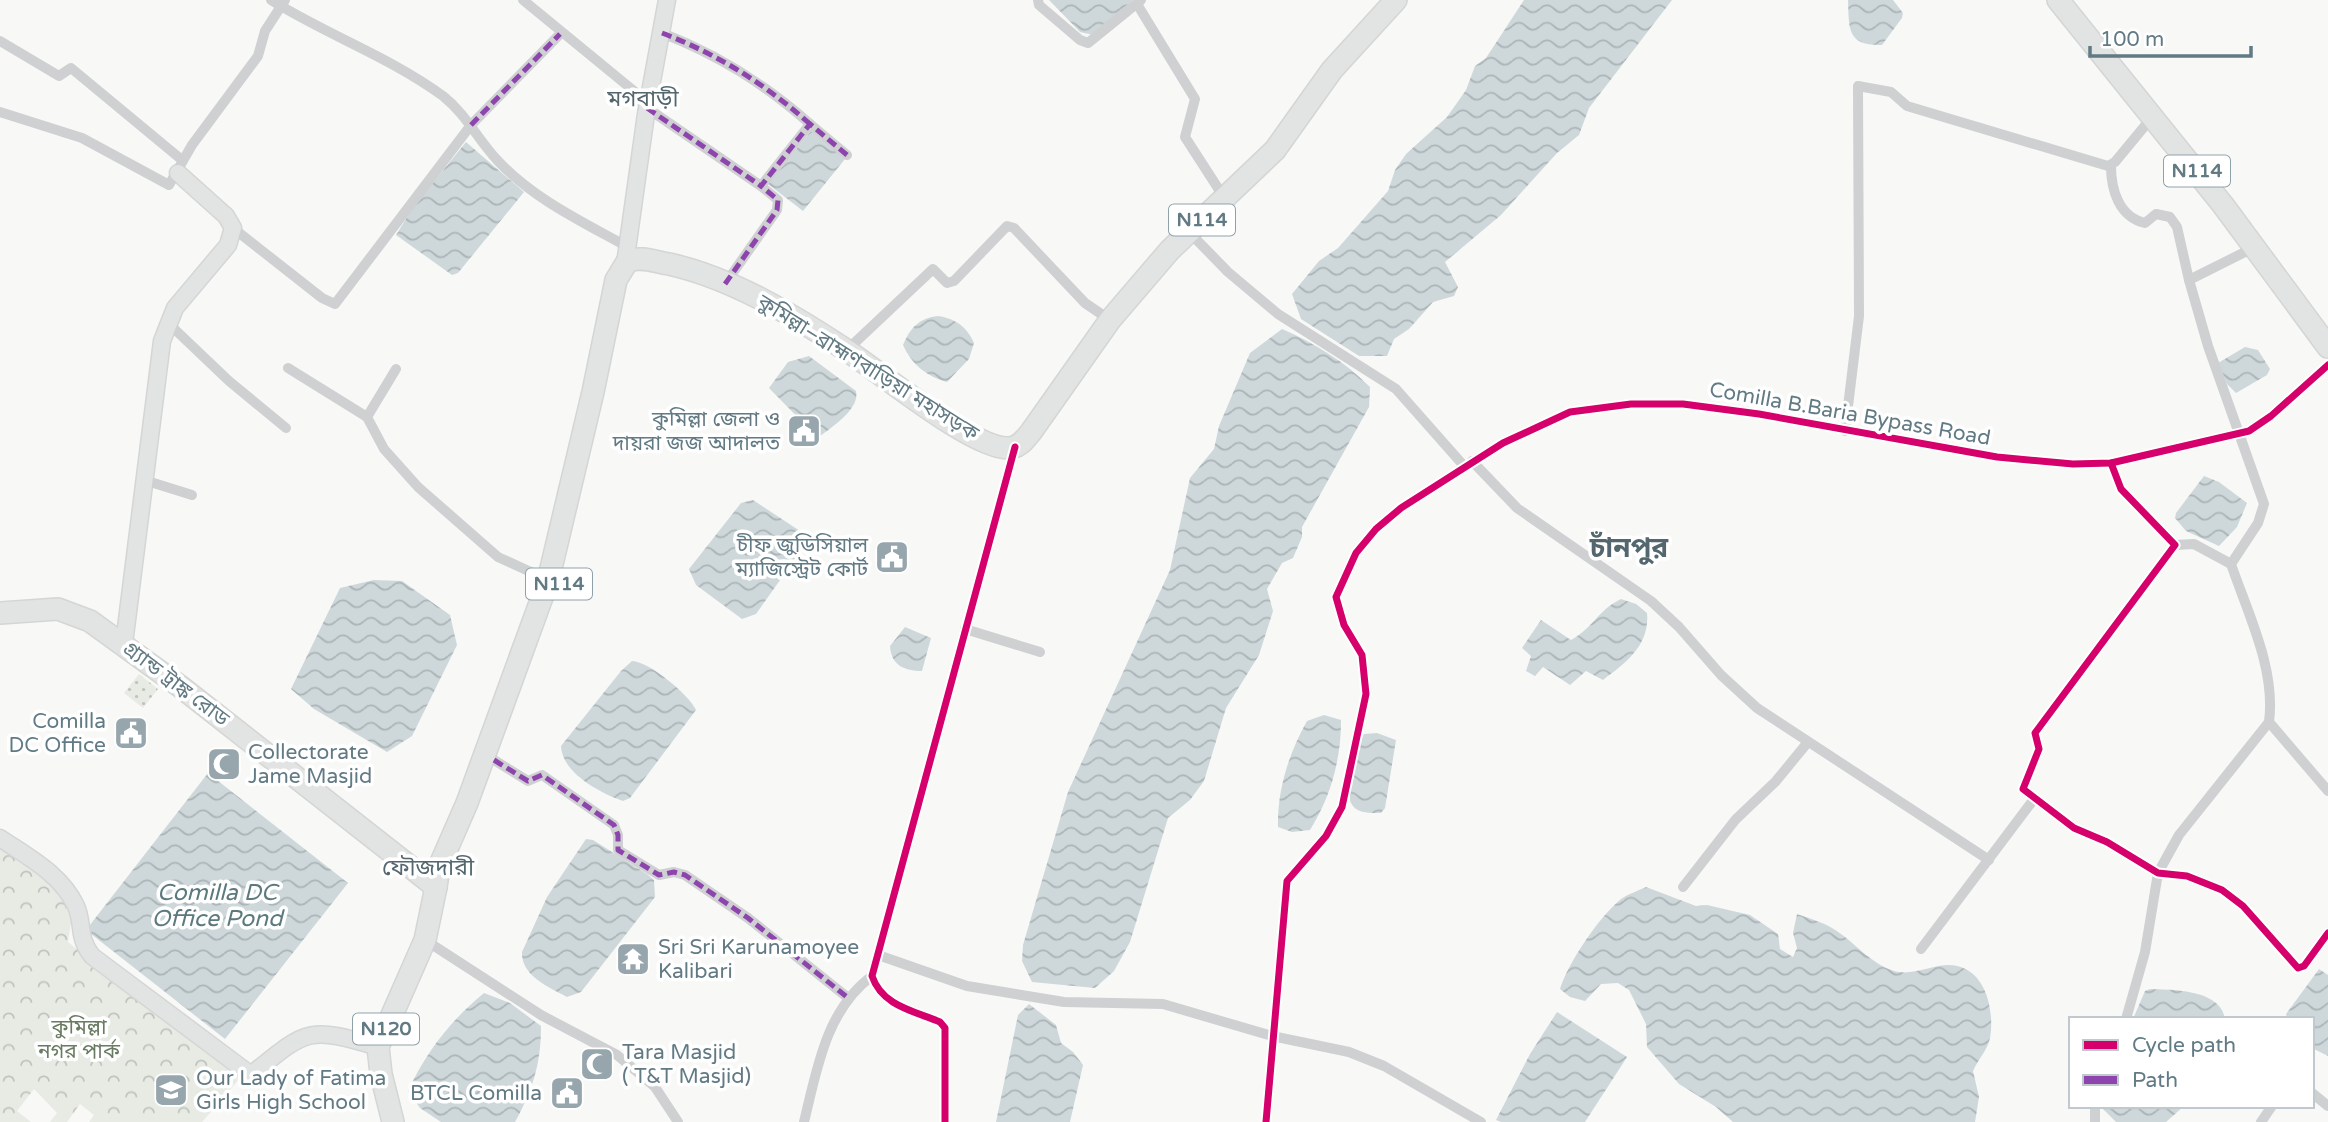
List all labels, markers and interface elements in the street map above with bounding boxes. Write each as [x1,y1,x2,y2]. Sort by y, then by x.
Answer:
scale bar [2090,14,2251,58]
text: 100 m [2100,27,2164,52]
district label: মগবাড়ী [606,85,680,113]
road number: N114 [2164,155,2230,186]
road number: N114 [1169,204,1235,235]
street label: কুমিল্লা–ব্রাহ্মণবাড়িয়া মহাসড়ক [752,289,984,447]
street label: Comilla B.Baria Bypass Road [1707,377,1993,451]
place label: কুমিল্লা জেলা ও দায়রা জজ আদালত [612,407,781,456]
public building icon: কুমিল্লা জেলা ও দায়রা জজ আদালত [785,412,823,450]
district label: চাঁনপুর [1589,531,1669,565]
place label: চীফ জুডিসিয়াল ম্যাজিস্ট্রেট কোর্ট [735,533,869,582]
public building icon: চীফ জুডিসিয়াল ম্যাজিস্ট্রেট কোর্ট [873,538,911,576]
road number: N114 [526,568,592,600]
street label: গ্র্যান্ড ট্রাঙ্ক রোড [118,636,235,732]
place label: Comilla DC Office [8,709,106,758]
public building icon: Comilla DC Office [112,714,150,752]
place label: Collectorate Jame Masjid [248,740,372,789]
mosque icon: Collectorate Jame Masjid [205,745,243,783]
district label: ফৌজদারী [382,854,475,882]
water label: Comilla DC Office Pond [151,879,285,933]
place label: Sri Sri Karunamoyee Kalibari [658,935,859,984]
temple icon: Sri Sri Karunamoyee Kalibari [614,940,652,978]
road number: N120 [353,1014,419,1044]
park label: কুমিল্লা নগর পার্ক [37,1015,121,1064]
legend [2069,1017,2314,1108]
text: Cycle path [2132,1033,2236,1058]
place label: Tara Masjid ( T&T Masjid) [622,1040,751,1089]
mosque icon: Tara Masjid ( T&T Masjid) [578,1045,616,1083]
place label: Our Lady of Fatima Girls High School [196,1066,386,1115]
text: Path [2132,1068,2178,1093]
school or university icon: Our Lady of Fatima Girls High School [152,1071,190,1109]
public building icon: BTCL Comilla [548,1074,586,1112]
place label: BTCL Comilla [410,1081,542,1106]

